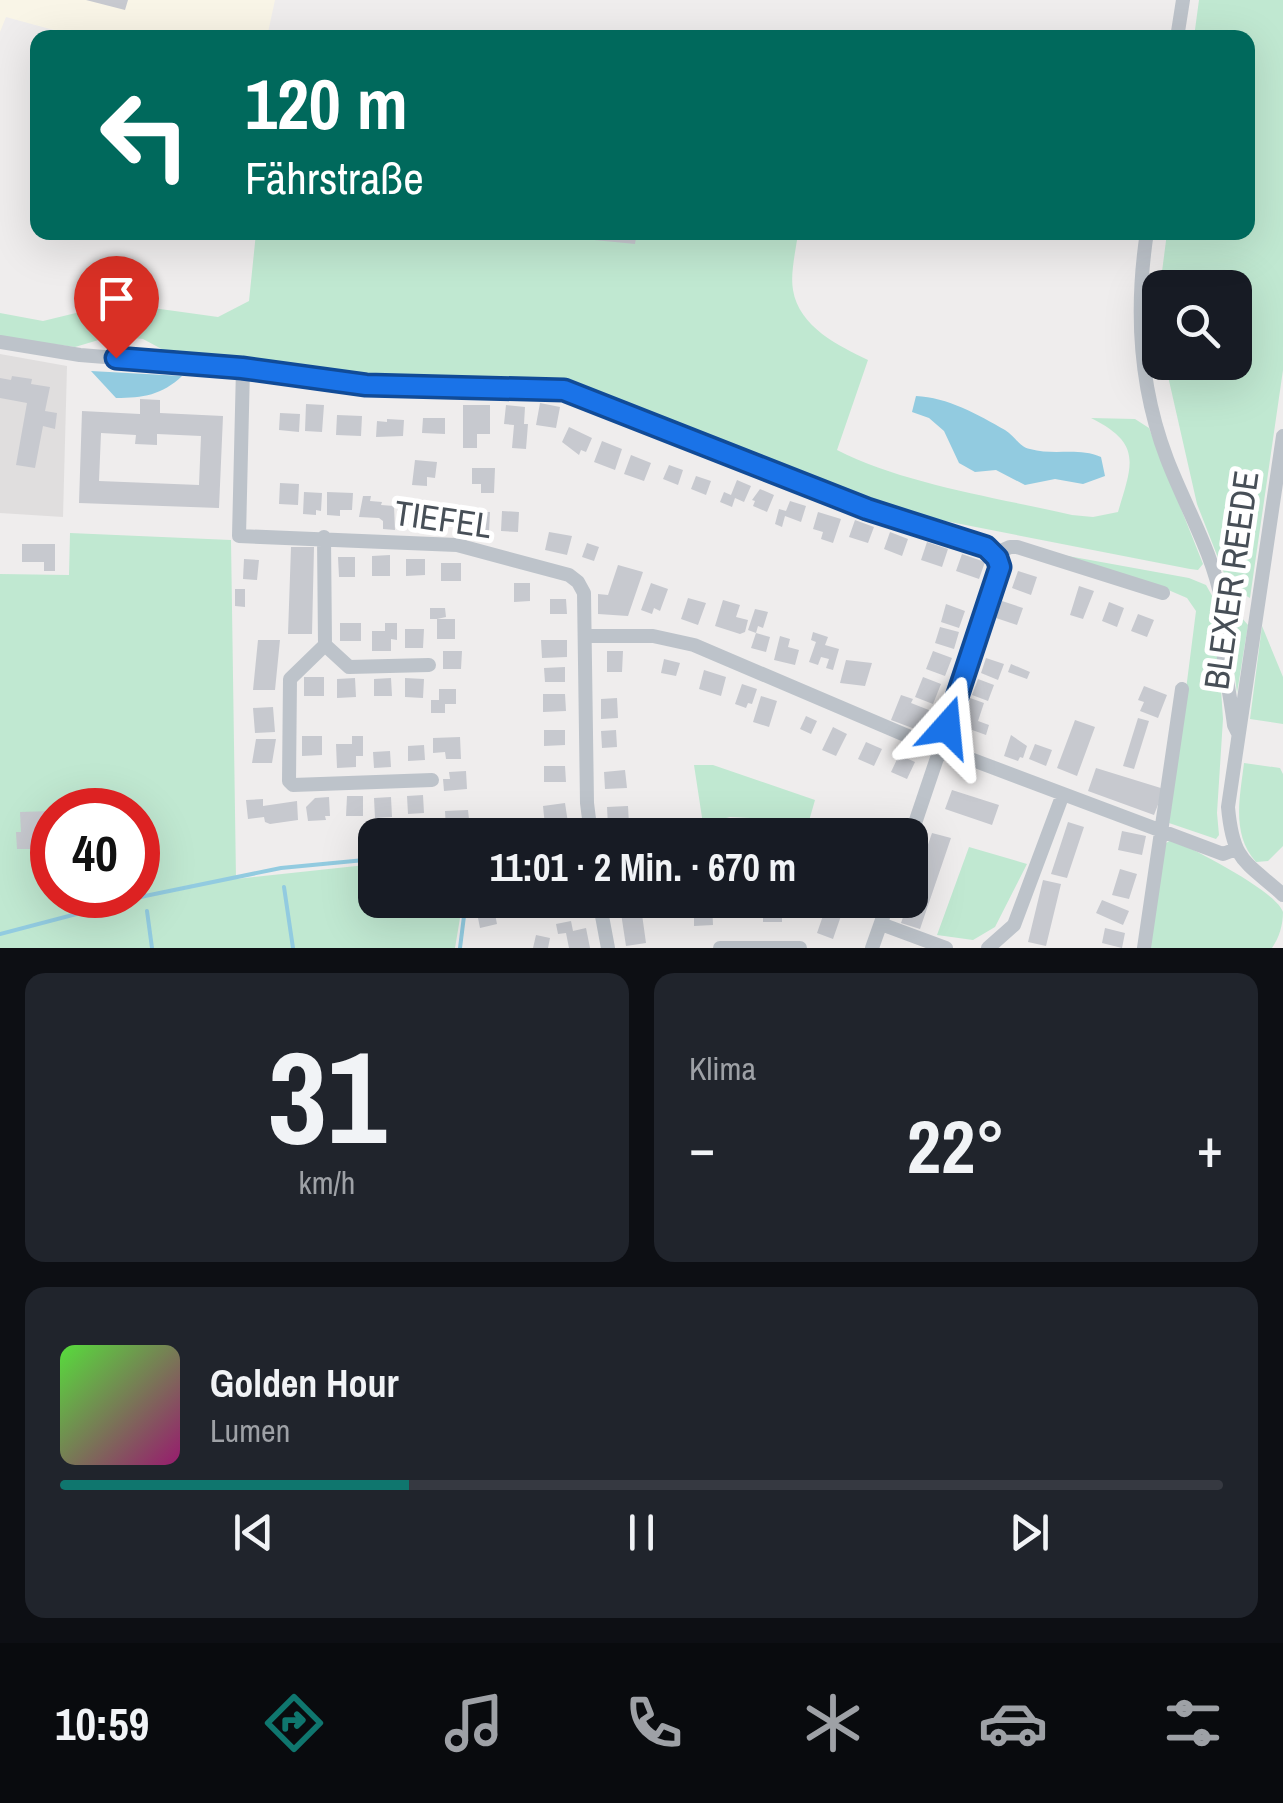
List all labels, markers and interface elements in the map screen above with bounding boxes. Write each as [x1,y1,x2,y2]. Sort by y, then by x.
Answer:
text: 120 m [245,57,408,151]
icon: left [80,70,210,200]
text: Fährstraße [245,147,424,208]
pin [74,256,159,359]
map controls [1142,270,1252,380]
button: search [1142,270,1252,380]
icon: arrive [89,271,144,326]
street label: BLEXER REEDE [1192,468,1270,692]
street label: TIEFEL [392,489,494,549]
position arrow [895,675,999,779]
speed limit sign: 40 [30,788,160,918]
text: 11:01 · 2 Min. · 670 m [490,842,796,893]
text: 31 [268,1008,386,1184]
text: Klima [689,1047,756,1090]
text: 22° [907,1095,1005,1196]
text: − [689,1110,715,1184]
text: + [1197,1110,1223,1184]
text: km/h [299,1161,355,1204]
text: Golden Hour [210,1358,399,1409]
text: Lumen [210,1409,290,1452]
icon: previous [226,1505,281,1560]
icon: pause [614,1505,669,1560]
icon: next [1002,1505,1057,1560]
icon: directions [259,1688,329,1758]
icon: music [439,1688,509,1758]
icon: phone [619,1688,689,1758]
icon: climate [798,1688,868,1758]
icon: car [978,1688,1048,1758]
icon: filters [1158,1688,1228,1758]
text: 10:59 [55,1693,149,1754]

